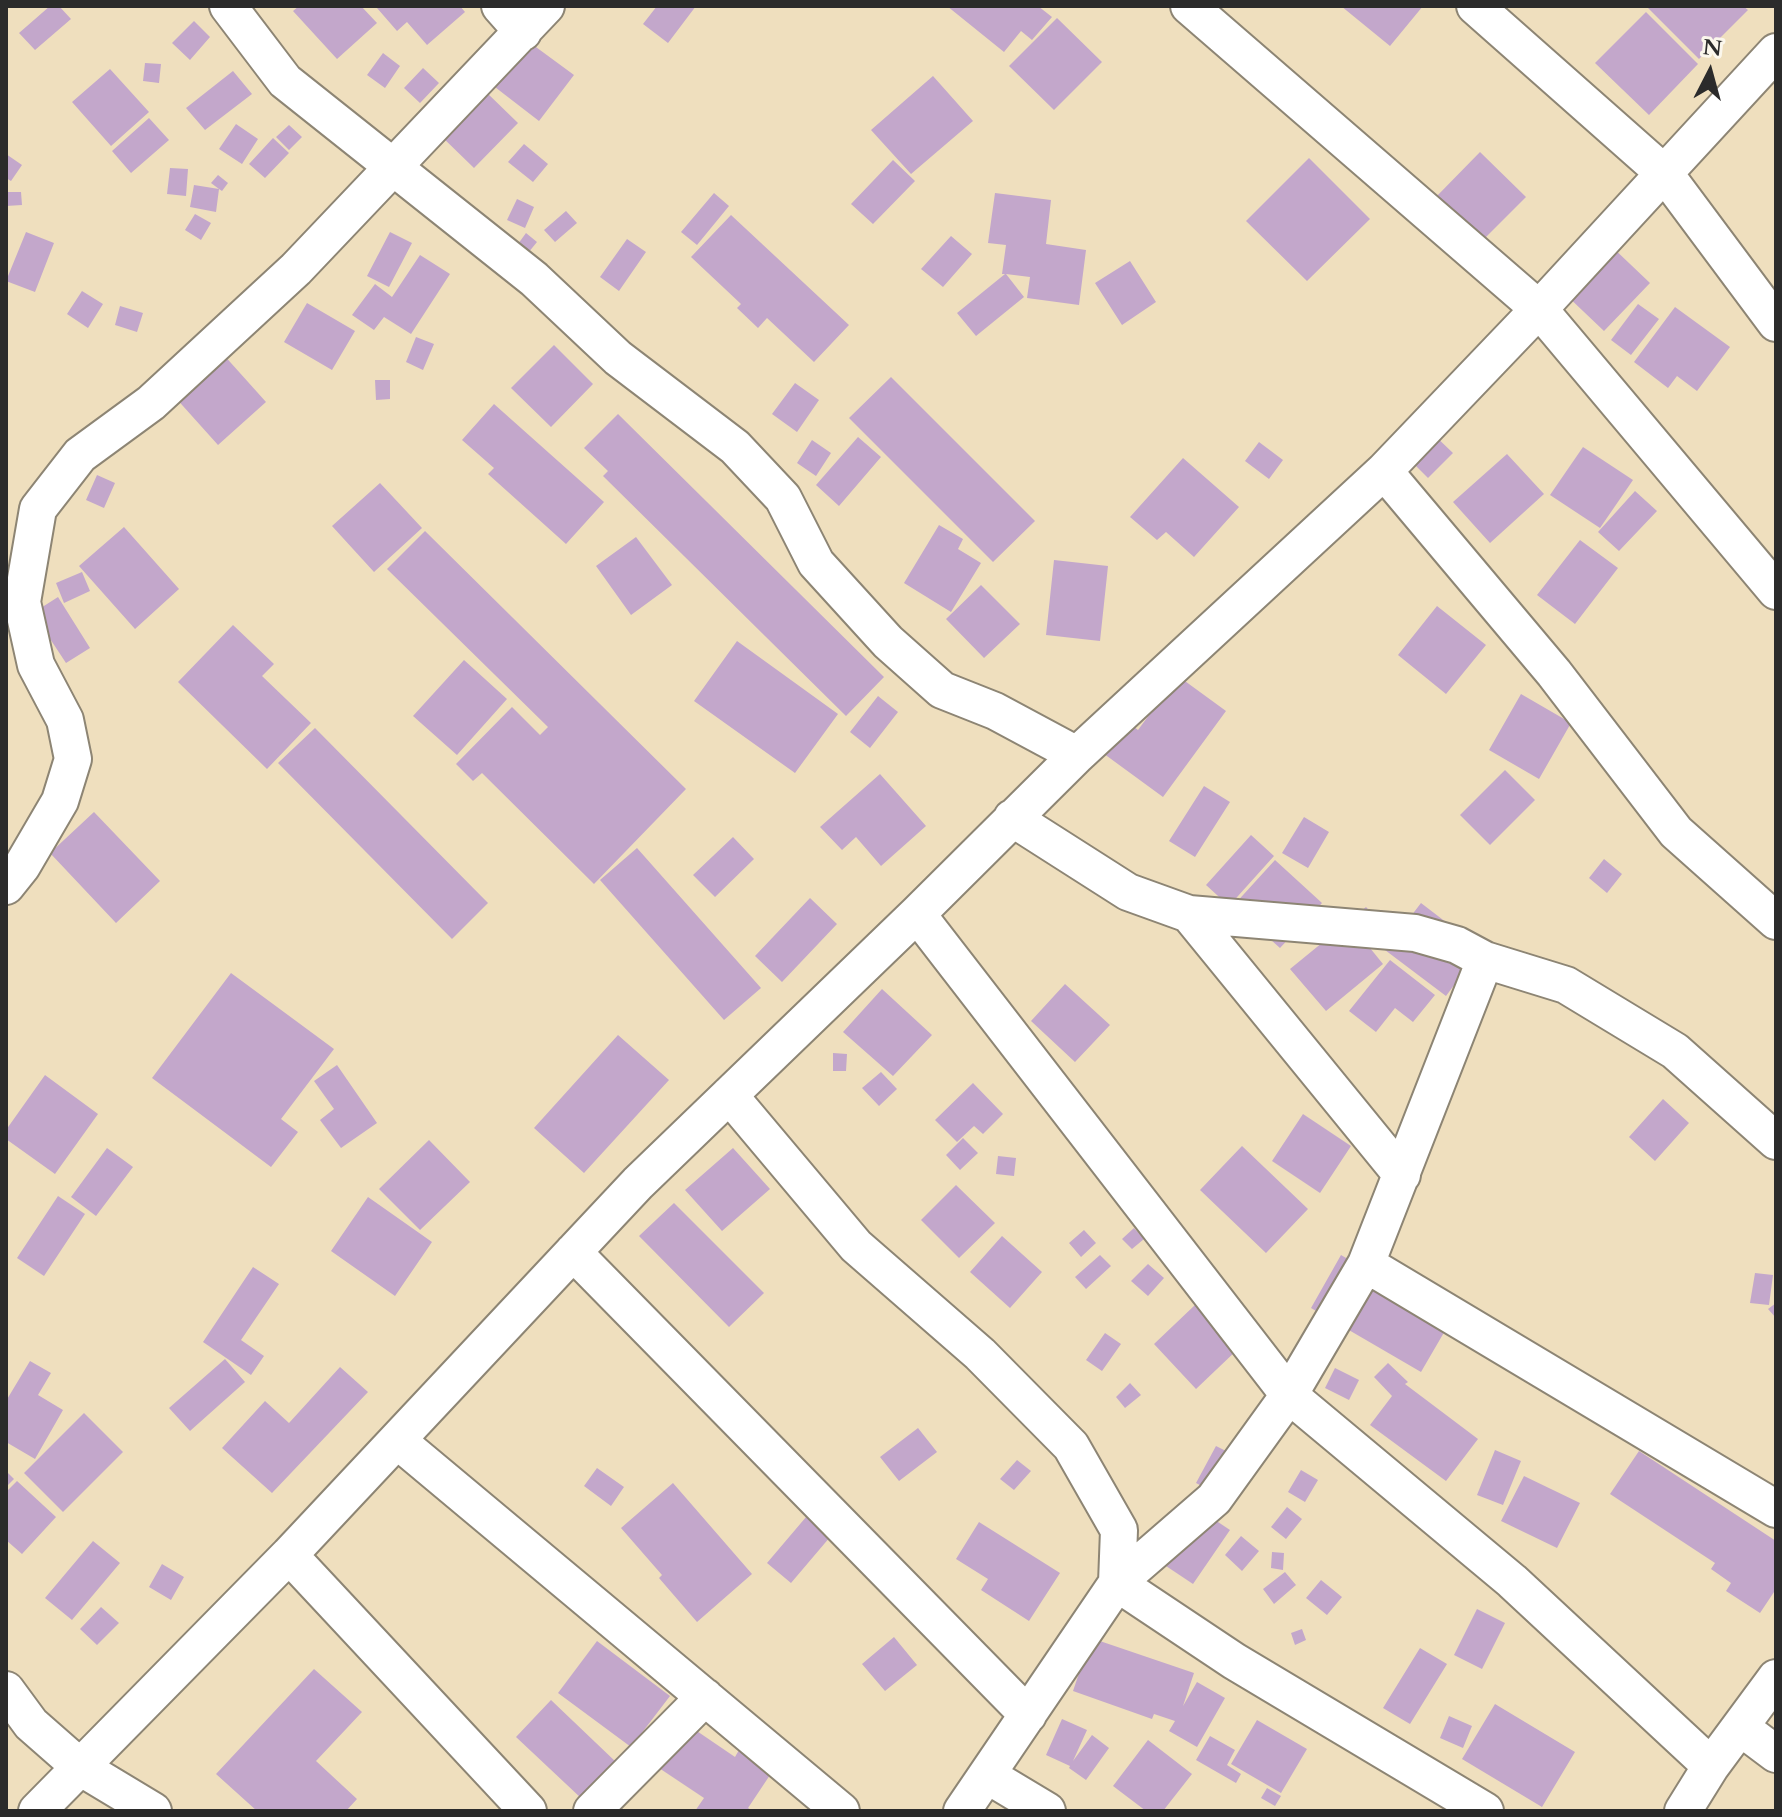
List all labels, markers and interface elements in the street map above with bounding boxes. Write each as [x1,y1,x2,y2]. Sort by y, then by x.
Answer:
north arrow [1670,32,1750,112]
text: N [1701,32,1724,64]

